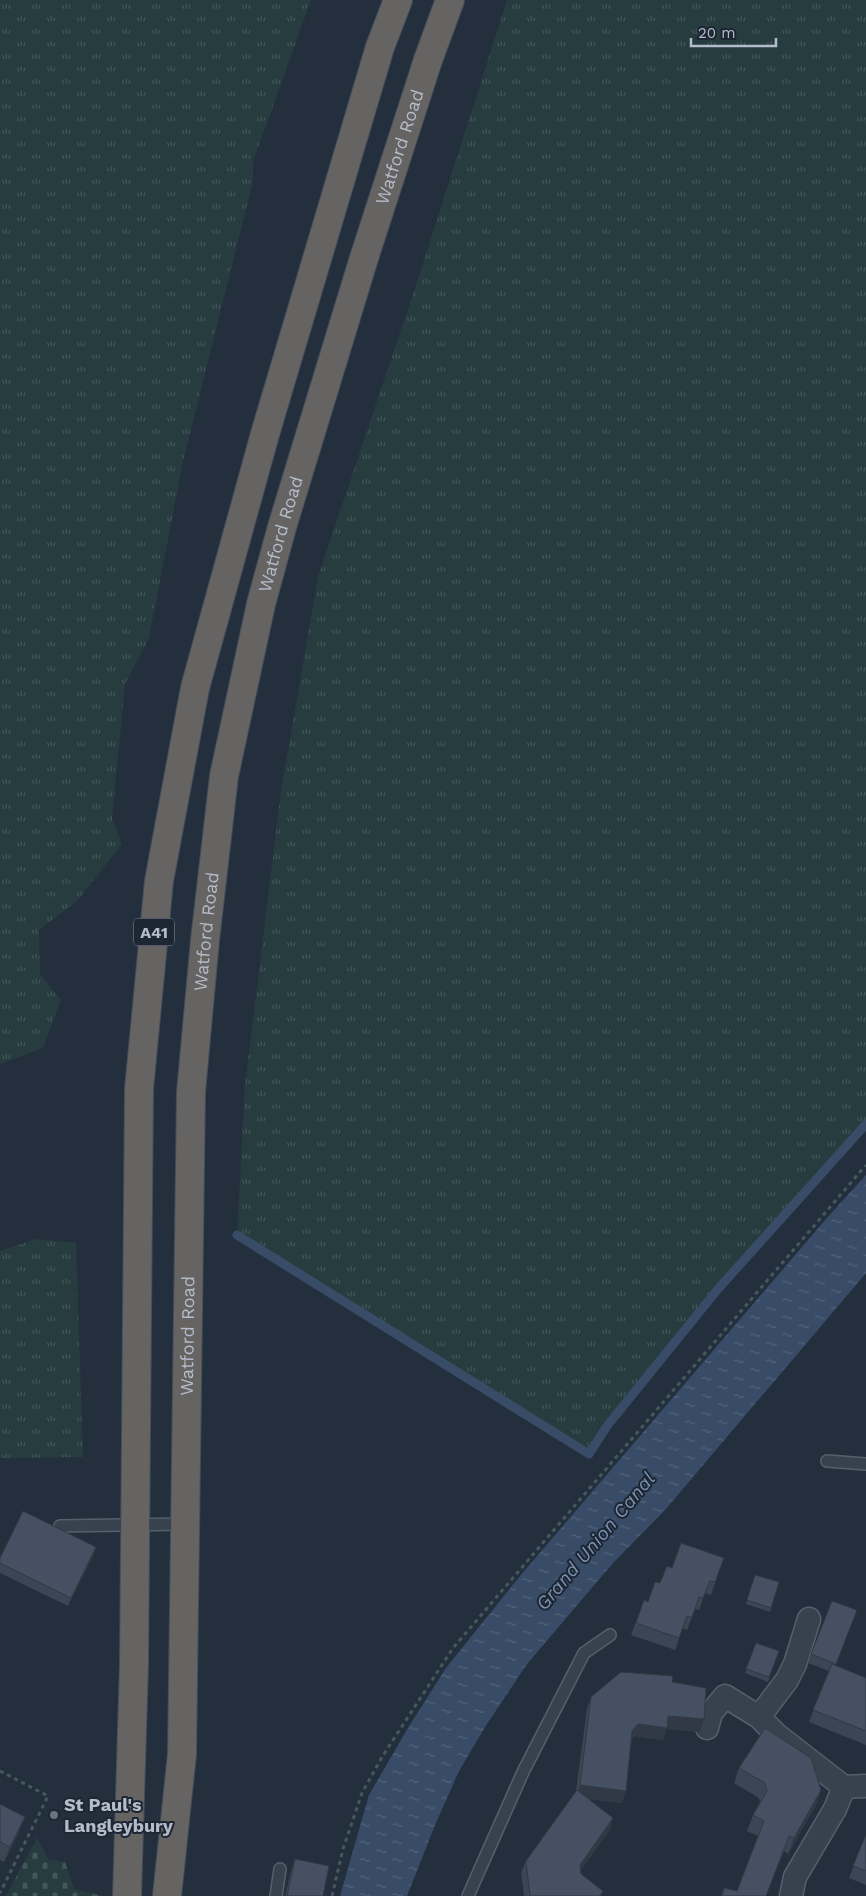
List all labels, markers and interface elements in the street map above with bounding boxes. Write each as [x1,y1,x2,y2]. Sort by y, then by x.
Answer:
scale bar [691,15,776,47]
text: 20 m [698,24,736,42]
street label: Watford Road [371,87,428,207]
street label: Watford Road [254,474,307,594]
street label: Watford Road [189,871,223,992]
road number: A41 [134,919,174,946]
street label: Watford Road [176,1276,198,1396]
water label: Grand Union Canal [531,1467,660,1615]
place label: St Paul's Langleybury [64,1794,174,1836]
marker: St Paul's Langleybury [48,1809,60,1821]

